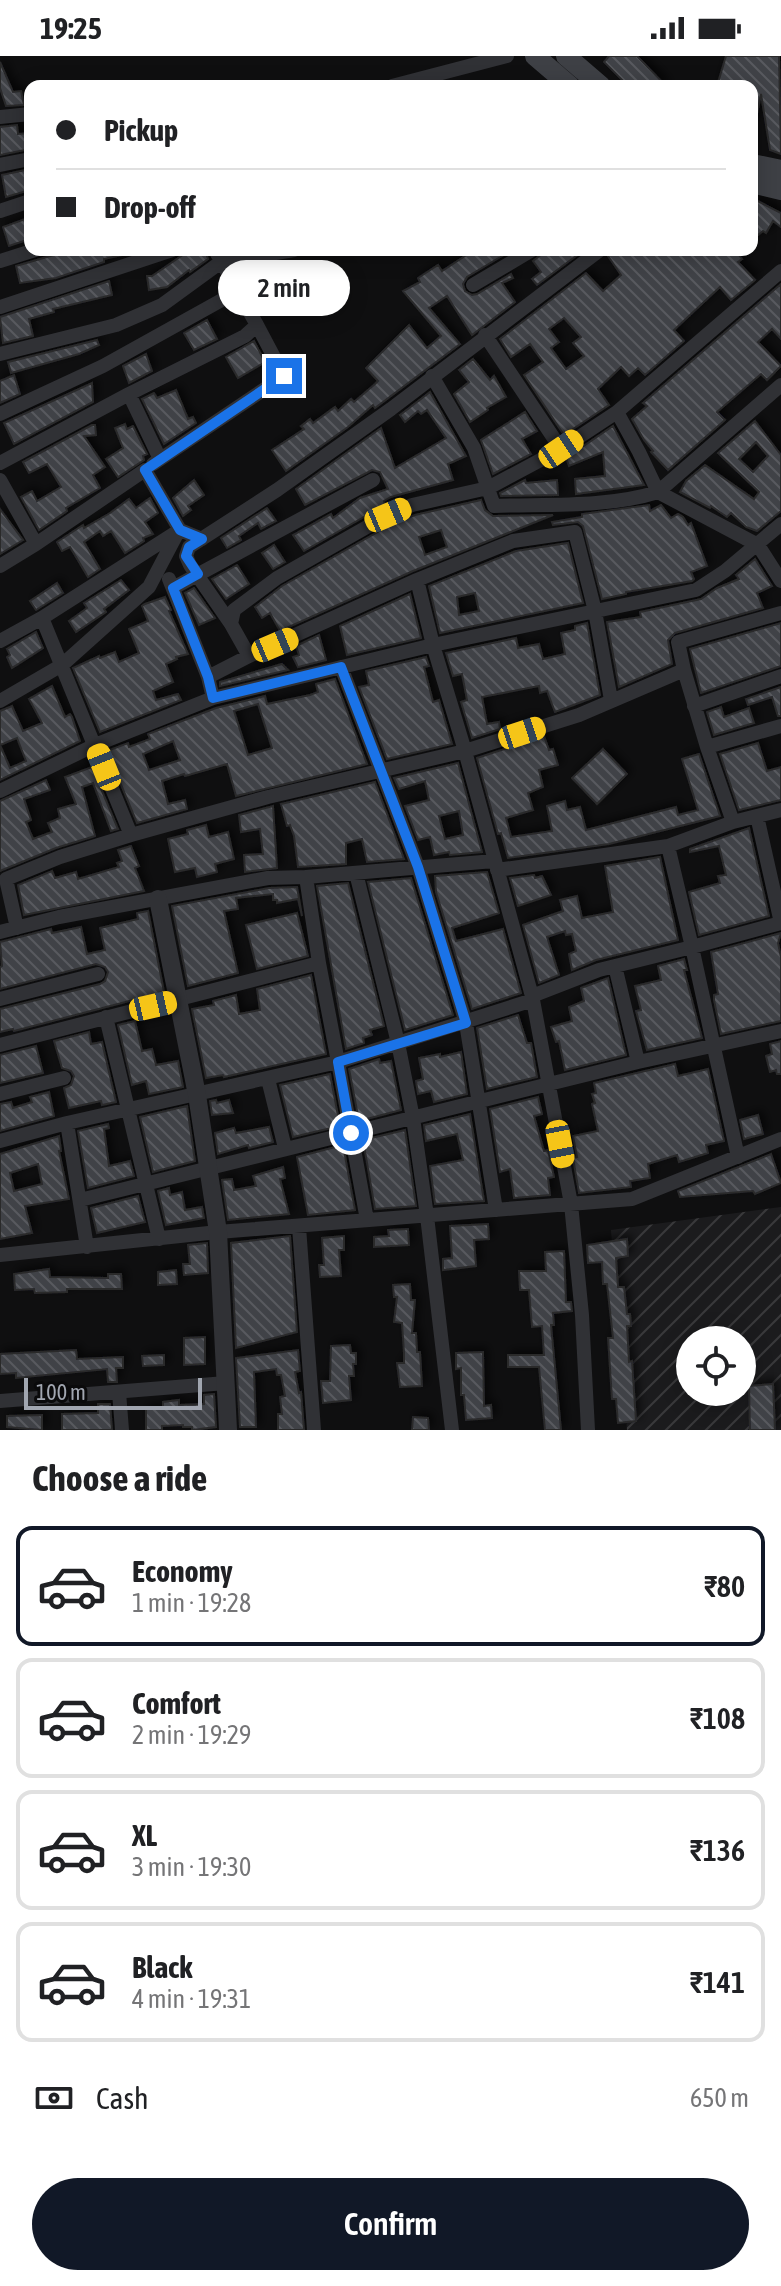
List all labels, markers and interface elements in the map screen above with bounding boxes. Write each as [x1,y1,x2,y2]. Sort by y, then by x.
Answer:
text: 19:25 [40,11,102,45]
text: Pickup [104,113,178,147]
text: Drop-off [104,190,196,224]
callout: 2 min [218,260,350,316]
text: 2 min [257,273,311,303]
route end [266,358,302,394]
car [534,426,588,472]
car [361,495,415,535]
car [248,625,302,665]
car [495,714,549,752]
car [84,740,124,794]
car [127,989,179,1023]
route start [333,1115,369,1151]
car [544,1118,576,1170]
map controls [676,1326,756,1406]
button: locate [676,1326,756,1406]
scale bar [24,1374,202,1410]
text: 100 m [36,1379,86,1405]
text: Choose a ride [32,1457,207,1499]
icon: car [36,1550,108,1622]
text: Economy [132,1554,233,1588]
text: ₹80 [704,1569,745,1603]
text: 1 min · 19:28 [132,1588,251,1618]
icon: car [36,1682,108,1754]
text: Comfort [132,1686,221,1720]
text: ₹108 [690,1701,745,1735]
text: 2 min · 19:29 [132,1720,251,1750]
icon: car [36,1814,108,1886]
text: XL [132,1818,157,1852]
text: ₹136 [690,1833,745,1867]
text: 3 min · 19:30 [132,1852,251,1882]
icon: car [36,1946,108,2018]
text: Black [132,1950,192,1984]
text: ₹141 [690,1965,745,1999]
text: 4 min · 19:31 [132,1984,251,2014]
icon: cash [32,2076,76,2120]
text: Cash [96,2081,149,2115]
text: 650 m [690,2083,749,2113]
button: Confirm [32,2178,749,2270]

